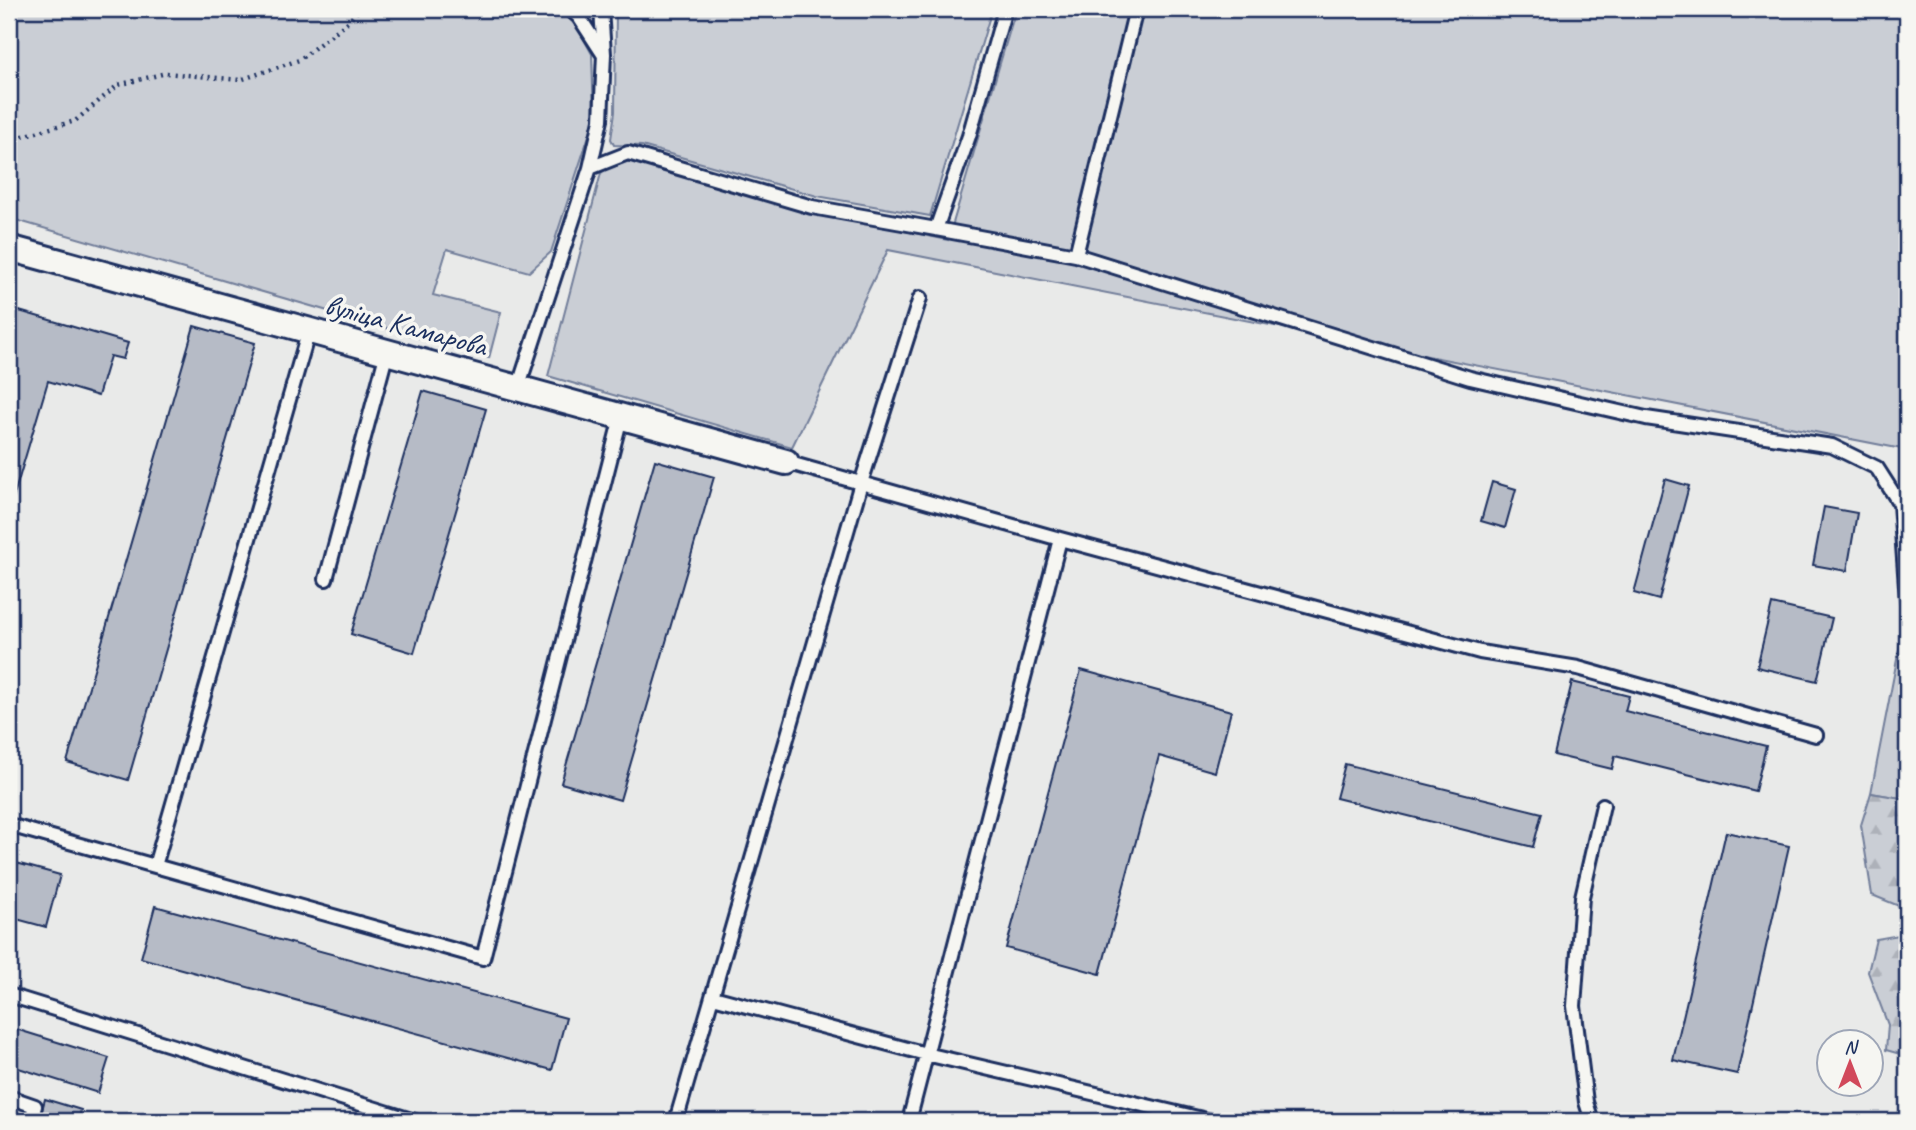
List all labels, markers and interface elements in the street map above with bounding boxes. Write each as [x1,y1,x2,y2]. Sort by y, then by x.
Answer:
street label: вуліца Камарова [321,285,493,365]
north arrow [1814,1028,1884,1098]
text: N [1844,1035,1859,1059]

